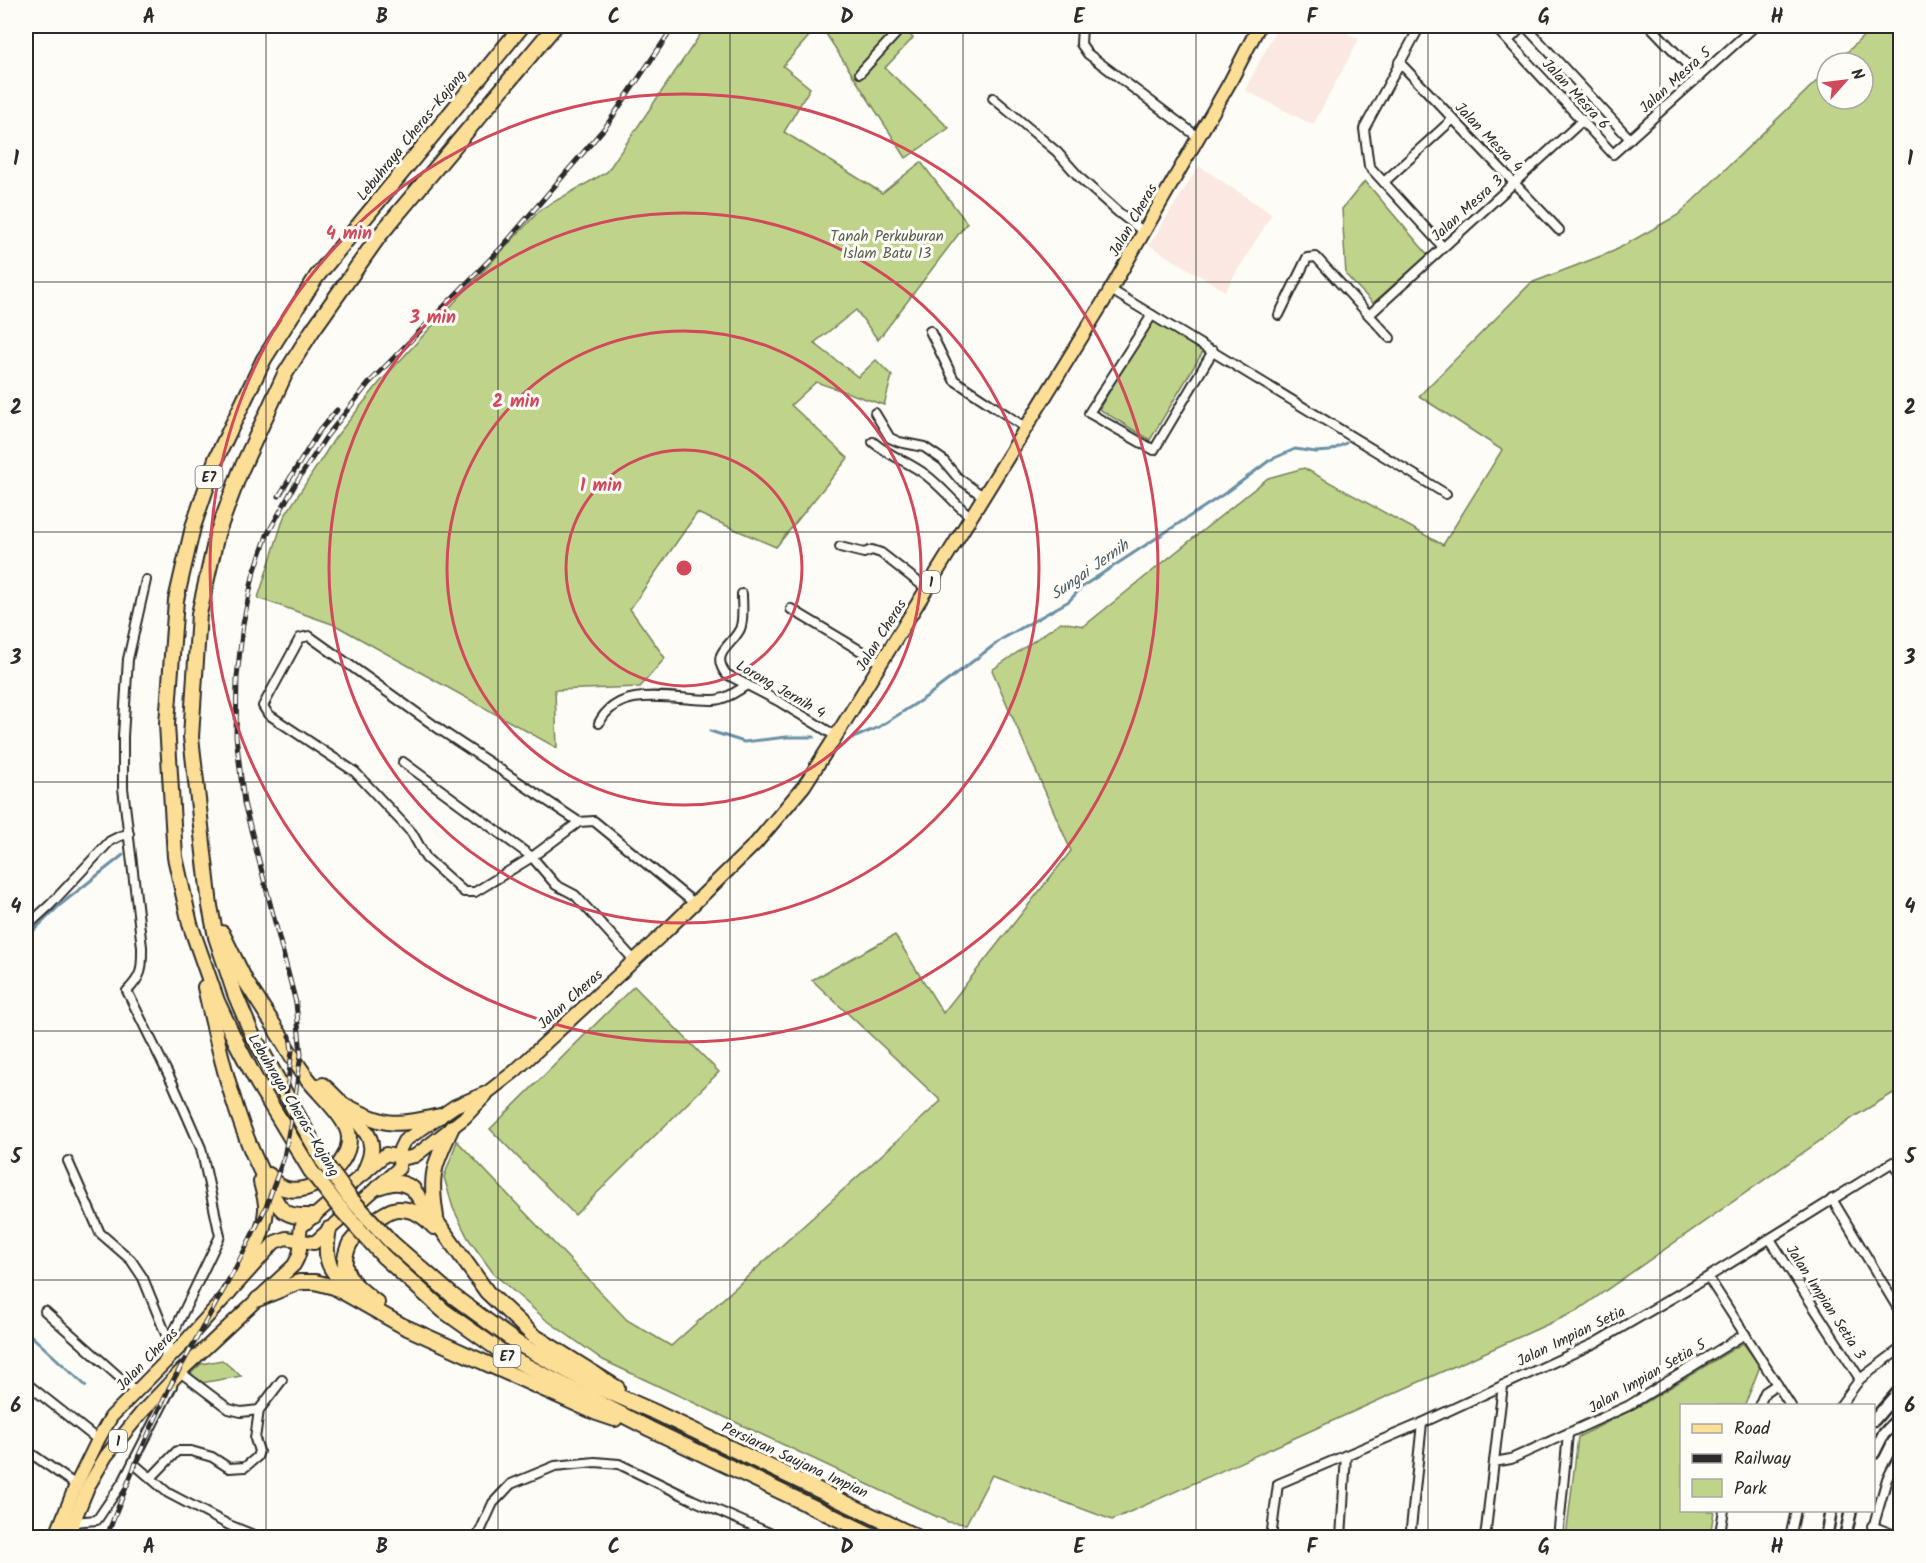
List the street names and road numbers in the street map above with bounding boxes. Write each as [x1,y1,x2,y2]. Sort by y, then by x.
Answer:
street label: Jalan Mesra 5 [1634,41,1718,120]
street label: Jalan Mesra 6 [1536,54,1615,136]
street label: Lebuhraya Cheras–Kajang [351,65,473,207]
street label: Jalan Mesra 4 [1448,97,1528,178]
street label: Jalan Mesra 3 [1426,169,1510,248]
street label: Jalan Cheras [1103,179,1165,262]
road number: E7 [196,466,222,488]
road number: 1 [922,571,940,593]
street label: Jalan Cheras [850,594,914,676]
street label: Lorong Jernih 4 [731,654,830,725]
street label: Jalan Cheras [533,963,609,1036]
street label: Lebuhraya Cheras–Kajang [241,1029,345,1182]
street label: Jalan Impian Setia 3 [1779,1240,1872,1365]
street label: Jalan Impian Setia [1513,1300,1630,1374]
street label: Jalan Cheras [111,1322,185,1397]
street label: Jalan Impian Setia 5 [1584,1333,1712,1420]
road number: E7 [494,1345,520,1367]
street label: Persiaran Saujana Impian [717,1416,872,1505]
road number: 1 [109,1430,127,1452]

